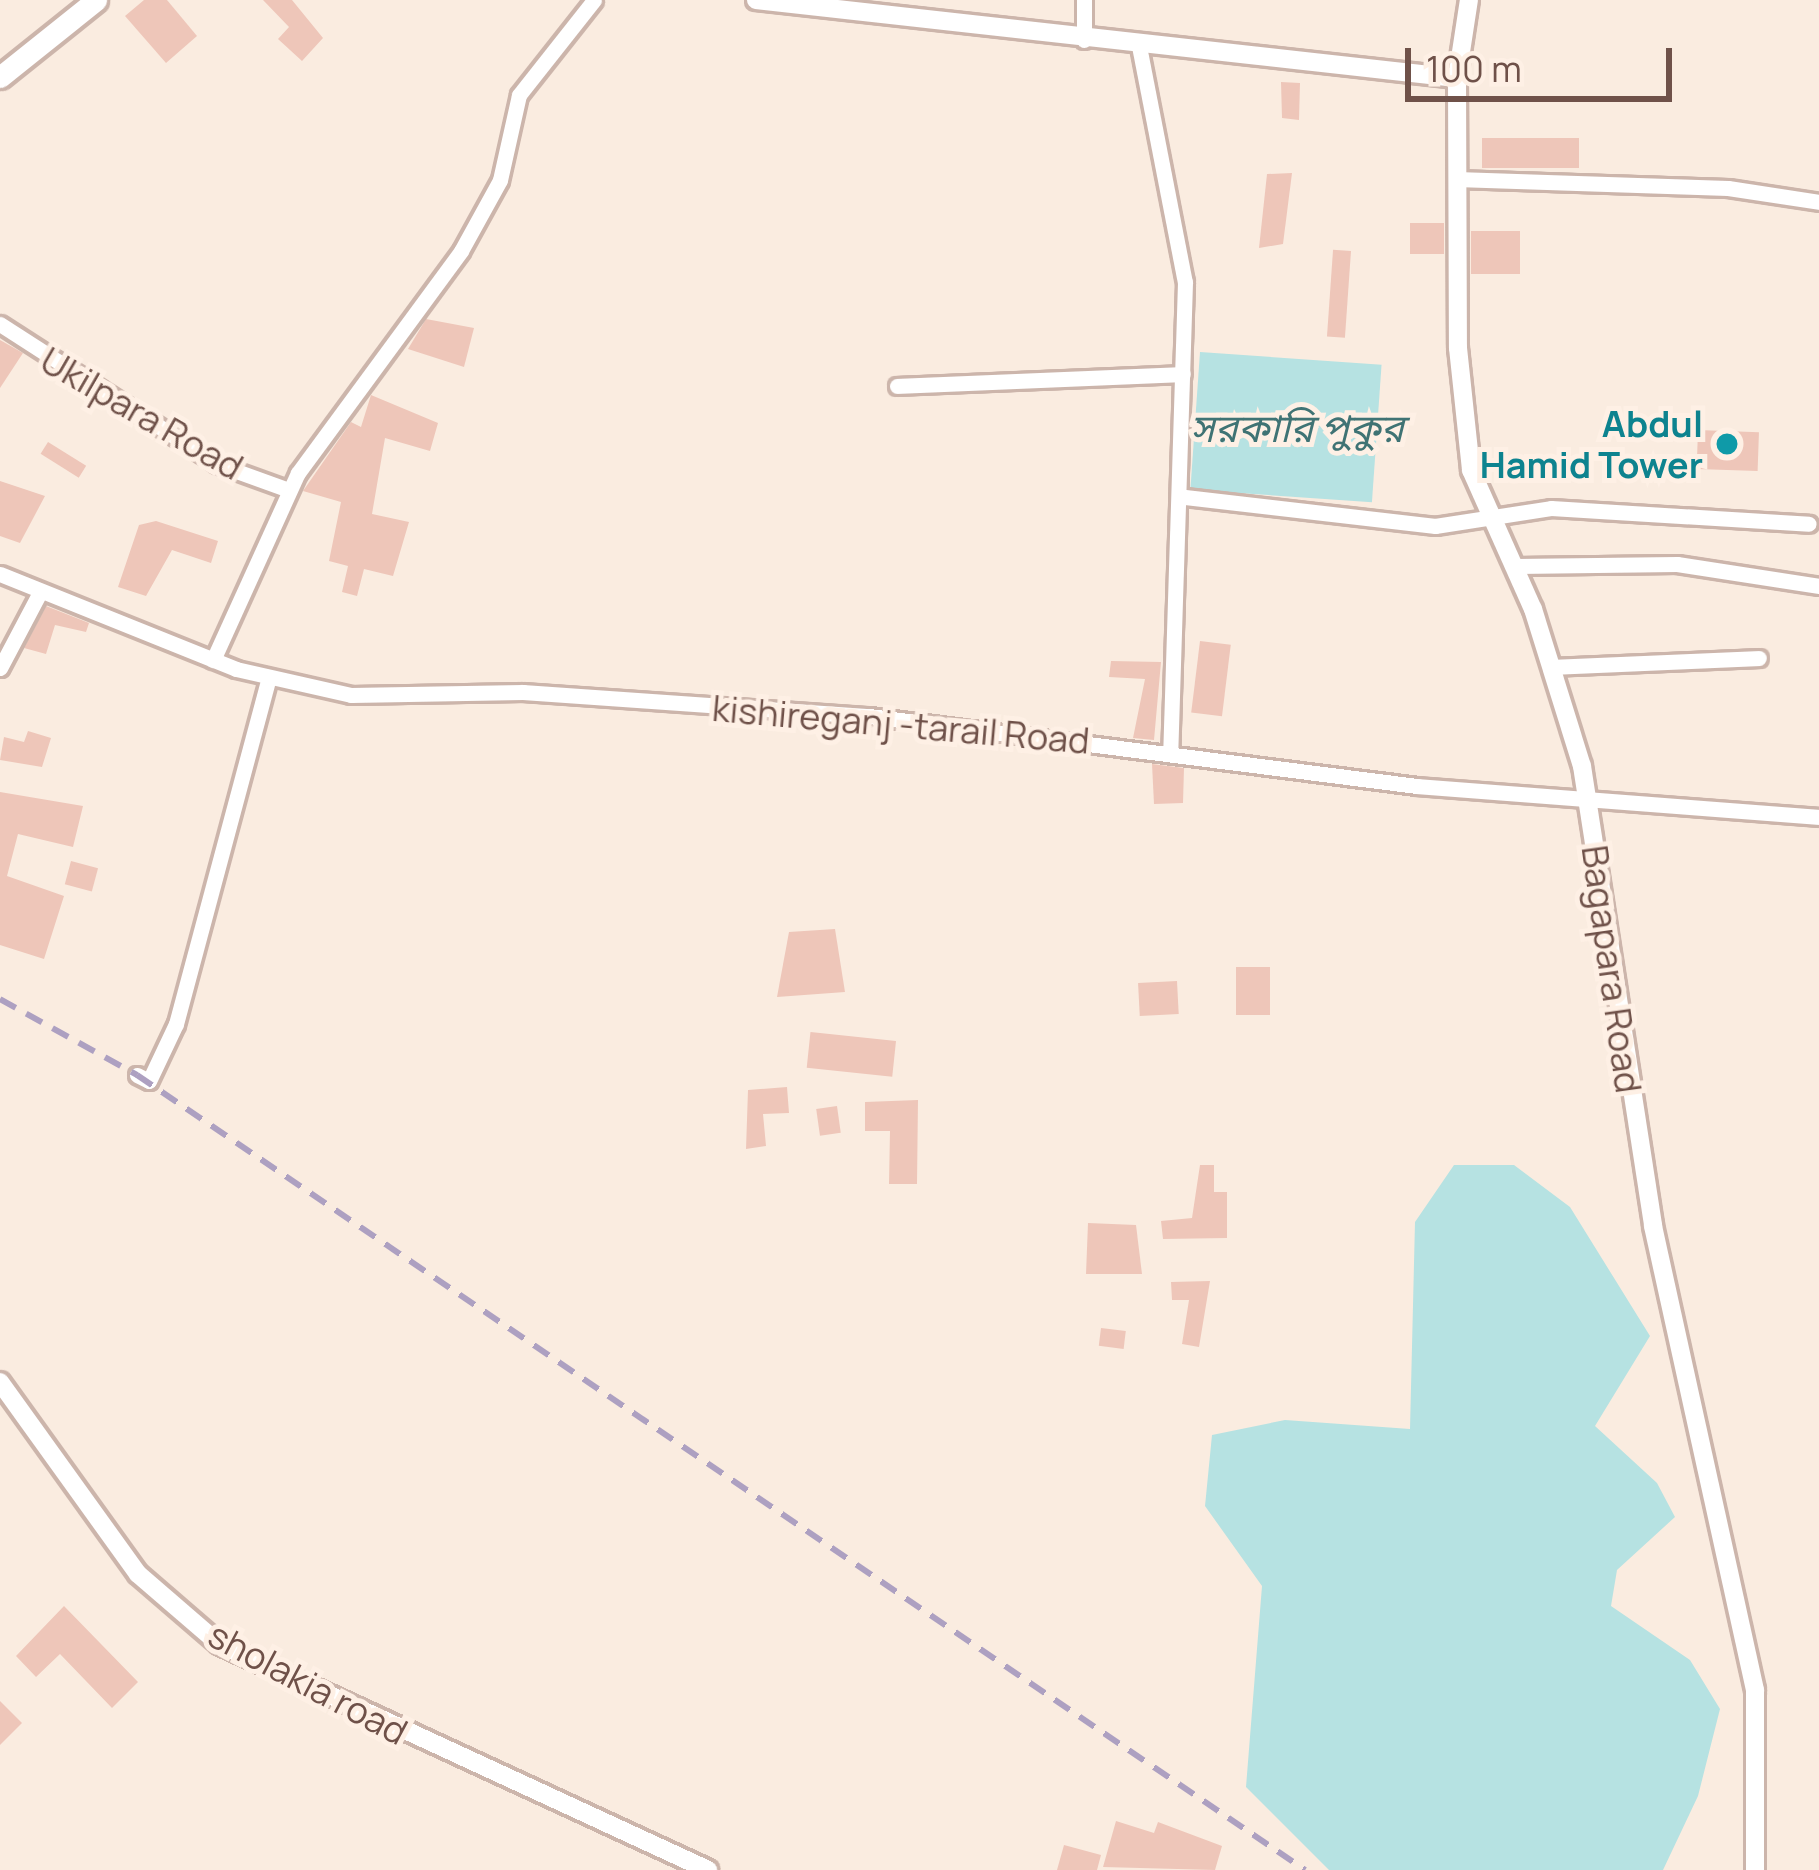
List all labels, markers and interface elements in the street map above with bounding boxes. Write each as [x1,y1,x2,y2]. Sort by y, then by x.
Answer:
scale bar [1411,24,1678,98]
text: 100 m [1426,44,1522,93]
street label: Ukilpara Road [33,338,251,488]
place label: Abdul Hamid Tower [1480,401,1703,486]
water label: সরকারি পুকুর [1190,404,1404,450]
marker: Abdul Hamid Tower [1714,431,1740,457]
street label: kishireganj -tarail Road [711,686,1091,762]
street label: Bagapara Road [1573,842,1651,1096]
street label: sholakia road [201,1613,415,1753]

